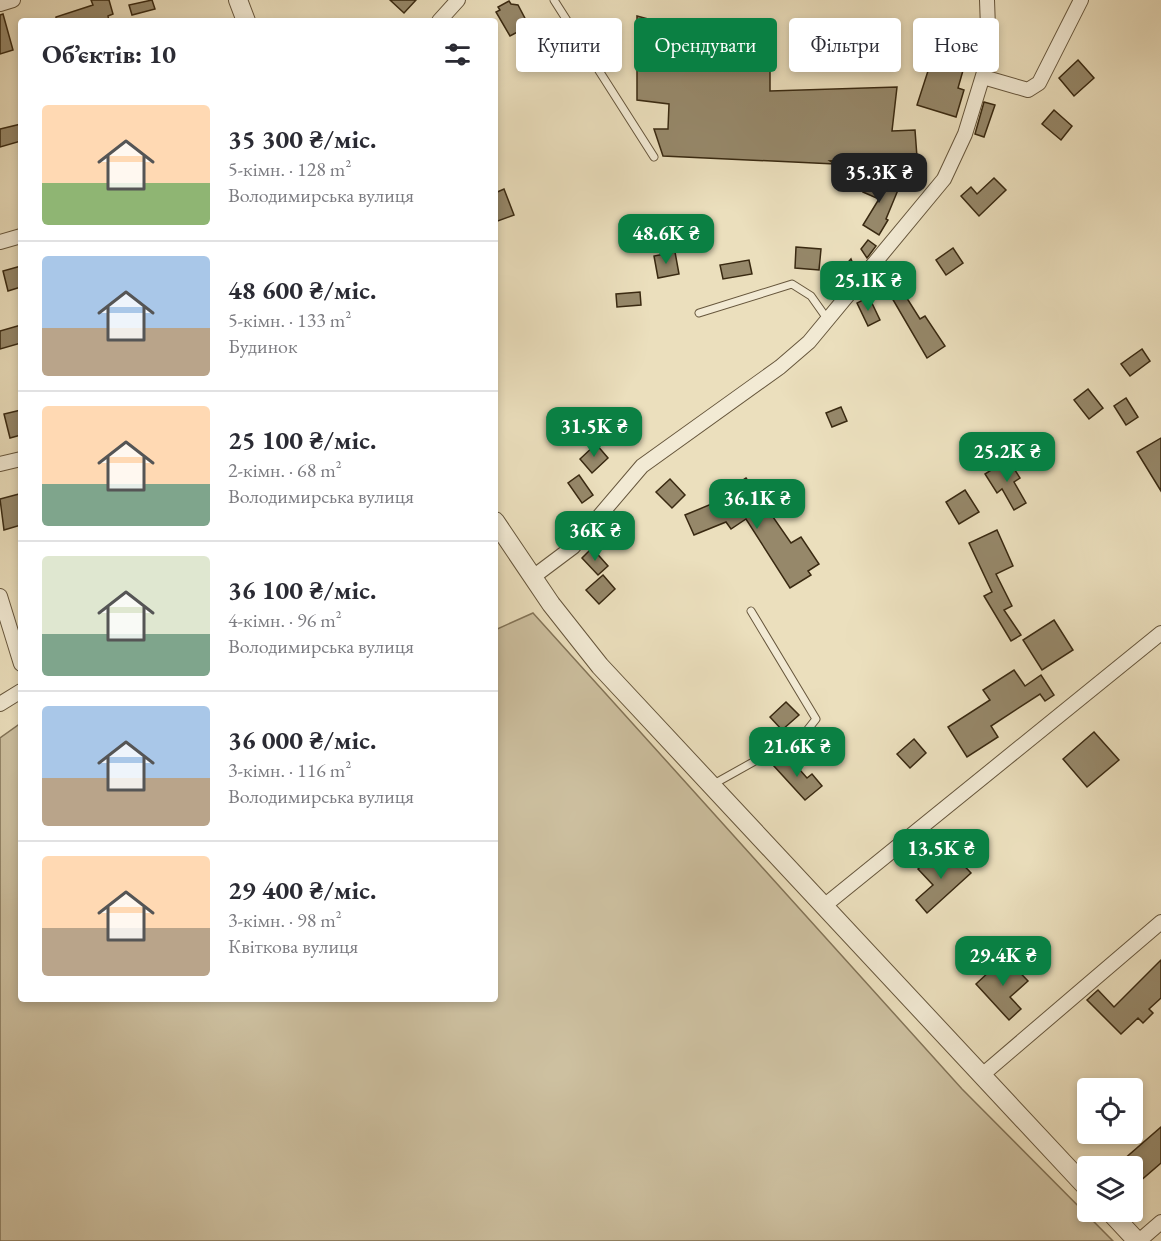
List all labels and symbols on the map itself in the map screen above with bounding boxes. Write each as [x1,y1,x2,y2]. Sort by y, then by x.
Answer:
pin: 35.3K ₴ [824,153,934,204]
pin: 48.6K ₴ [611,214,721,265]
pin: 25.1K ₴ [813,261,923,312]
pin: 31.5K ₴ [539,407,649,458]
pin: 25.2K ₴ [952,432,1062,483]
pin: 36.1K ₴ [702,479,812,530]
pin: 36K ₴ [553,511,637,562]
pin: 21.6K ₴ [742,727,852,778]
pin: 13.5K ₴ [886,829,996,880]
pin: 29.4K ₴ [948,936,1058,987]

